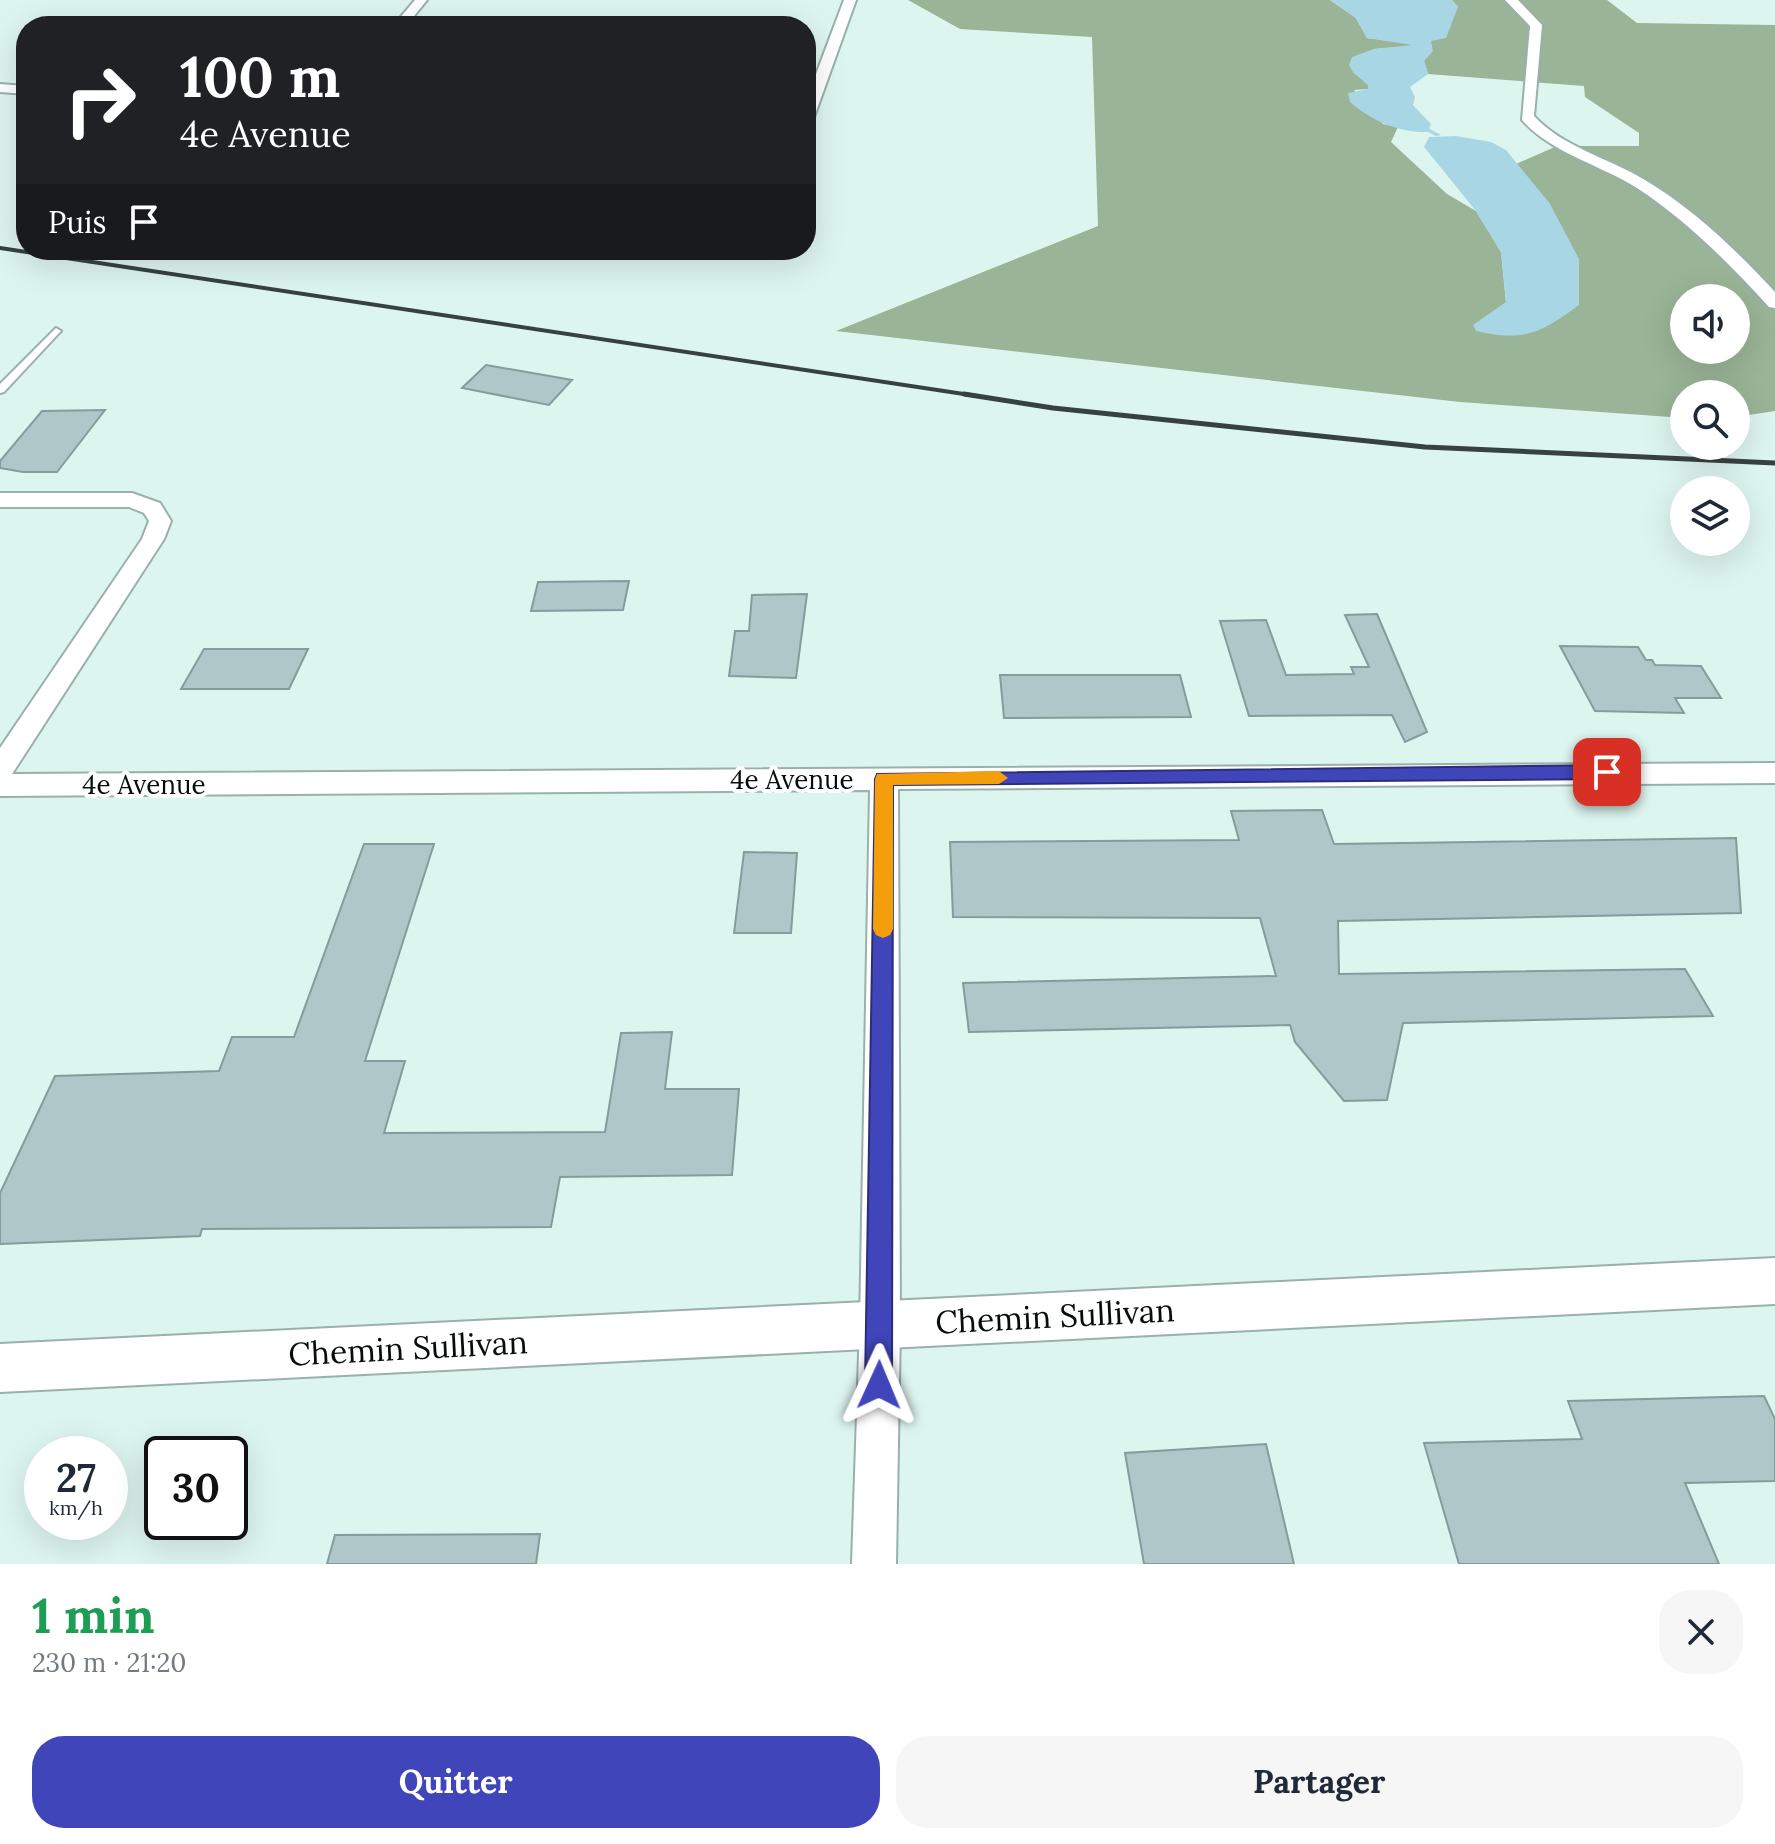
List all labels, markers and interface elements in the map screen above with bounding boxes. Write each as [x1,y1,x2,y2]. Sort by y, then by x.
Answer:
text: 100 m [180,41,340,112]
icon: right [48,48,152,152]
text: 4e Avenue [180,111,351,157]
icon: arrive [122,200,166,244]
text: Puis [48,203,106,241]
map controls [1670,284,1750,556]
button: sound [1670,284,1750,364]
button: search [1670,380,1750,460]
button: layers [1670,476,1750,556]
pin [1573,738,1641,806]
icon: arrive [1585,750,1629,794]
street label: 4e Avenue [730,763,854,796]
street label: 4e Avenue [82,768,206,801]
street label: Chemin Sullivan [934,1289,1176,1343]
street label: Chemin Sullivan [287,1321,529,1375]
position arrow [837,1343,921,1427]
speed limit sign: 30 [144,1436,248,1540]
text: 27 [56,1452,96,1503]
text: km/h [49,1495,103,1520]
text: 1 min [32,1585,155,1646]
button: close [1659,1590,1743,1674]
text: 230 m · 21:20 [32,1646,187,1679]
button: Quitter [32,1736,880,1828]
button: Partager [896,1736,1743,1828]

